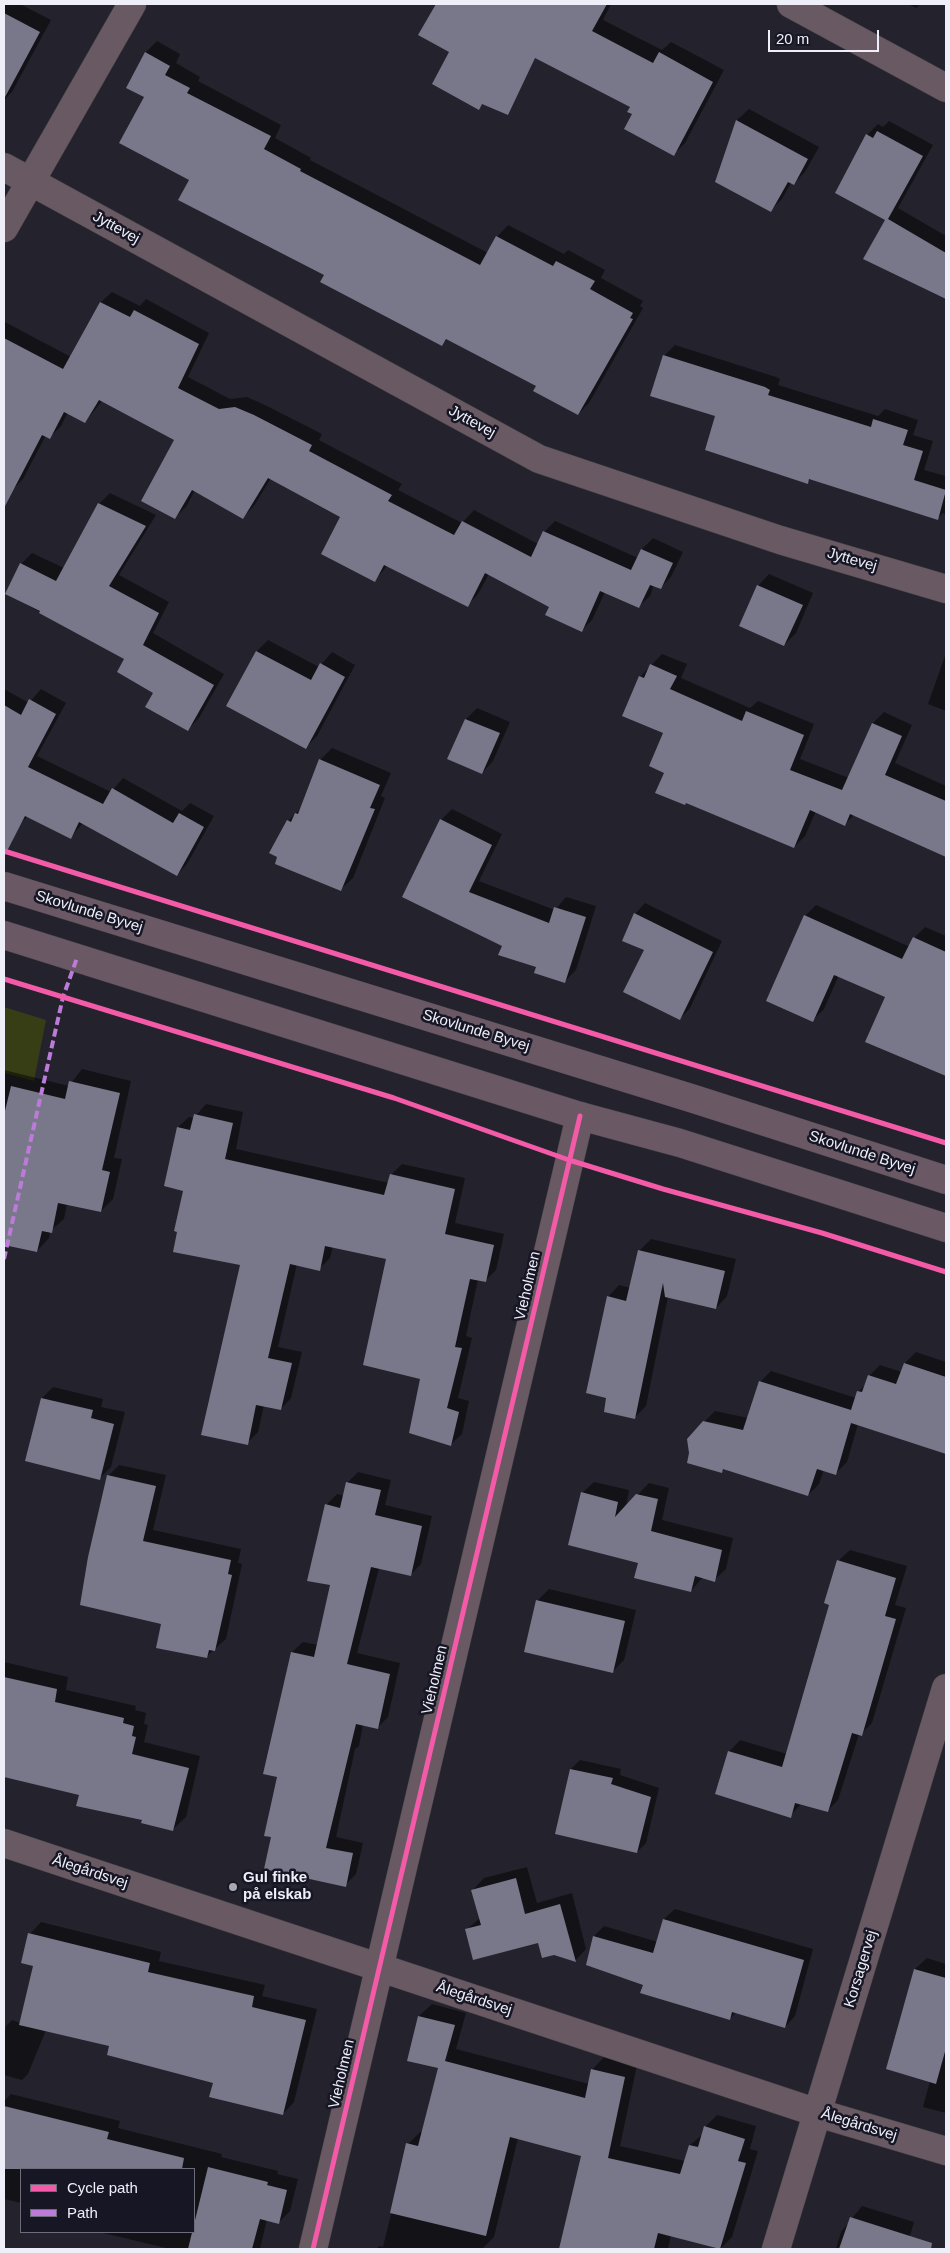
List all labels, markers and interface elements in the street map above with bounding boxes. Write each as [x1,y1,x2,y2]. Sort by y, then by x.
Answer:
scale bar [770,20,881,52]
text: 20 m [776,30,809,47]
street label: Jyttevej [89,208,143,248]
street label: Jyttevej [445,402,499,442]
street label: Jyttevej [825,544,879,576]
street label: Skovlunde Byvej [33,887,145,937]
street label: Skovlunde Byvej [420,1006,532,1056]
street label: Skovlunde Byvej [806,1127,918,1179]
street label: Vieholmen [511,1250,545,1322]
street label: Vieholmen [418,1644,452,1716]
street label: Ålegårdsvej [50,1851,130,1893]
place label: Gul finke på elskab [243,1869,311,1904]
marker: Gul finke på elskab [227,1881,239,1893]
street label: Korsagervej [841,1928,881,2010]
street label: Ålegårdsvej [434,1978,514,2020]
street label: Vieholmen [325,2038,359,2110]
street label: Ålegårdsvej [819,2105,899,2145]
legend [20,2168,195,2233]
text: Cycle path [67,2179,138,2196]
text: Path [67,2204,98,2221]

